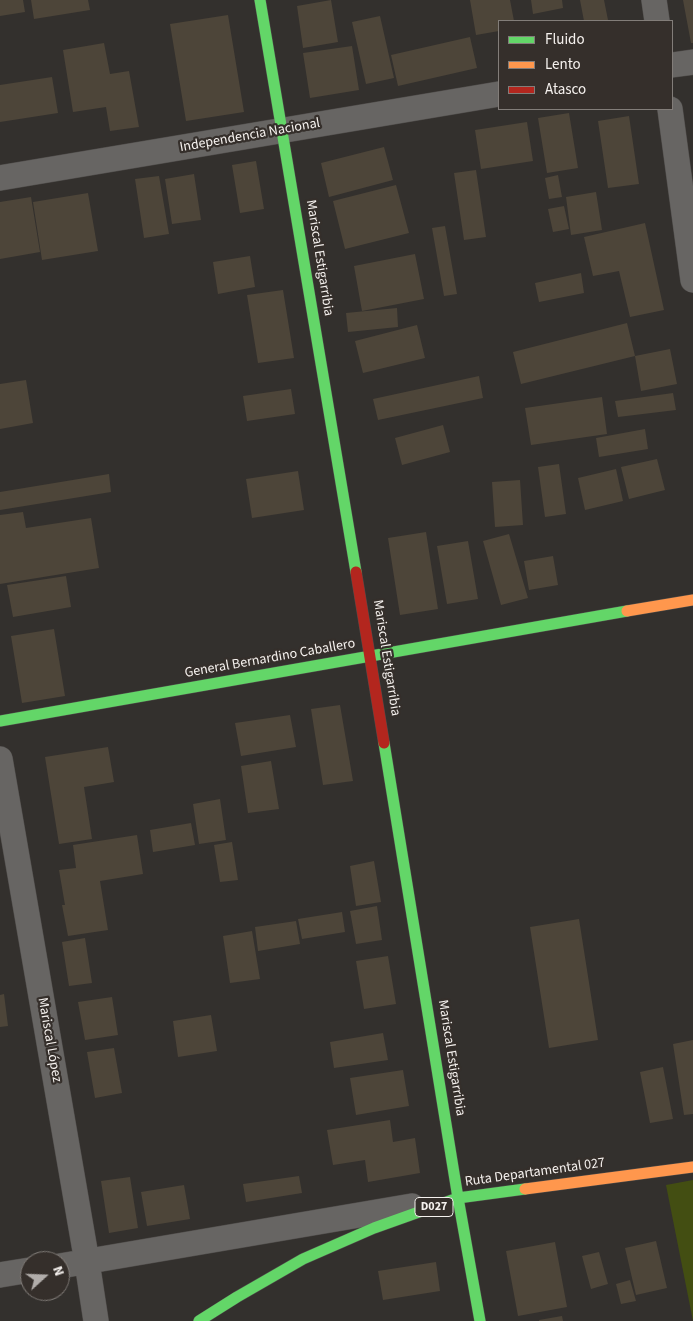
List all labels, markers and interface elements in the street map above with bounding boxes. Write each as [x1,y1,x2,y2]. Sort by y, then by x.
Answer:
legend [498,20,673,110]
text: Fluido [545,29,585,50]
text: Lento [545,54,581,75]
text: Atasco [545,79,586,100]
street label: Independencia Nacional [178,115,322,157]
street label: Mariscal Estigarribia [302,199,336,317]
street label: Mariscal Estigarribia [369,599,403,717]
street label: General Bernardino Caballero [183,636,357,682]
street label: Mariscal López [33,996,65,1084]
street label: Mariscal Estigarribia [434,999,468,1117]
street label: Ruta Departamental 027 [464,1155,606,1191]
road number: D027 [415,1198,453,1216]
north arrow [20,1251,70,1301]
text: N [47,1263,69,1279]

